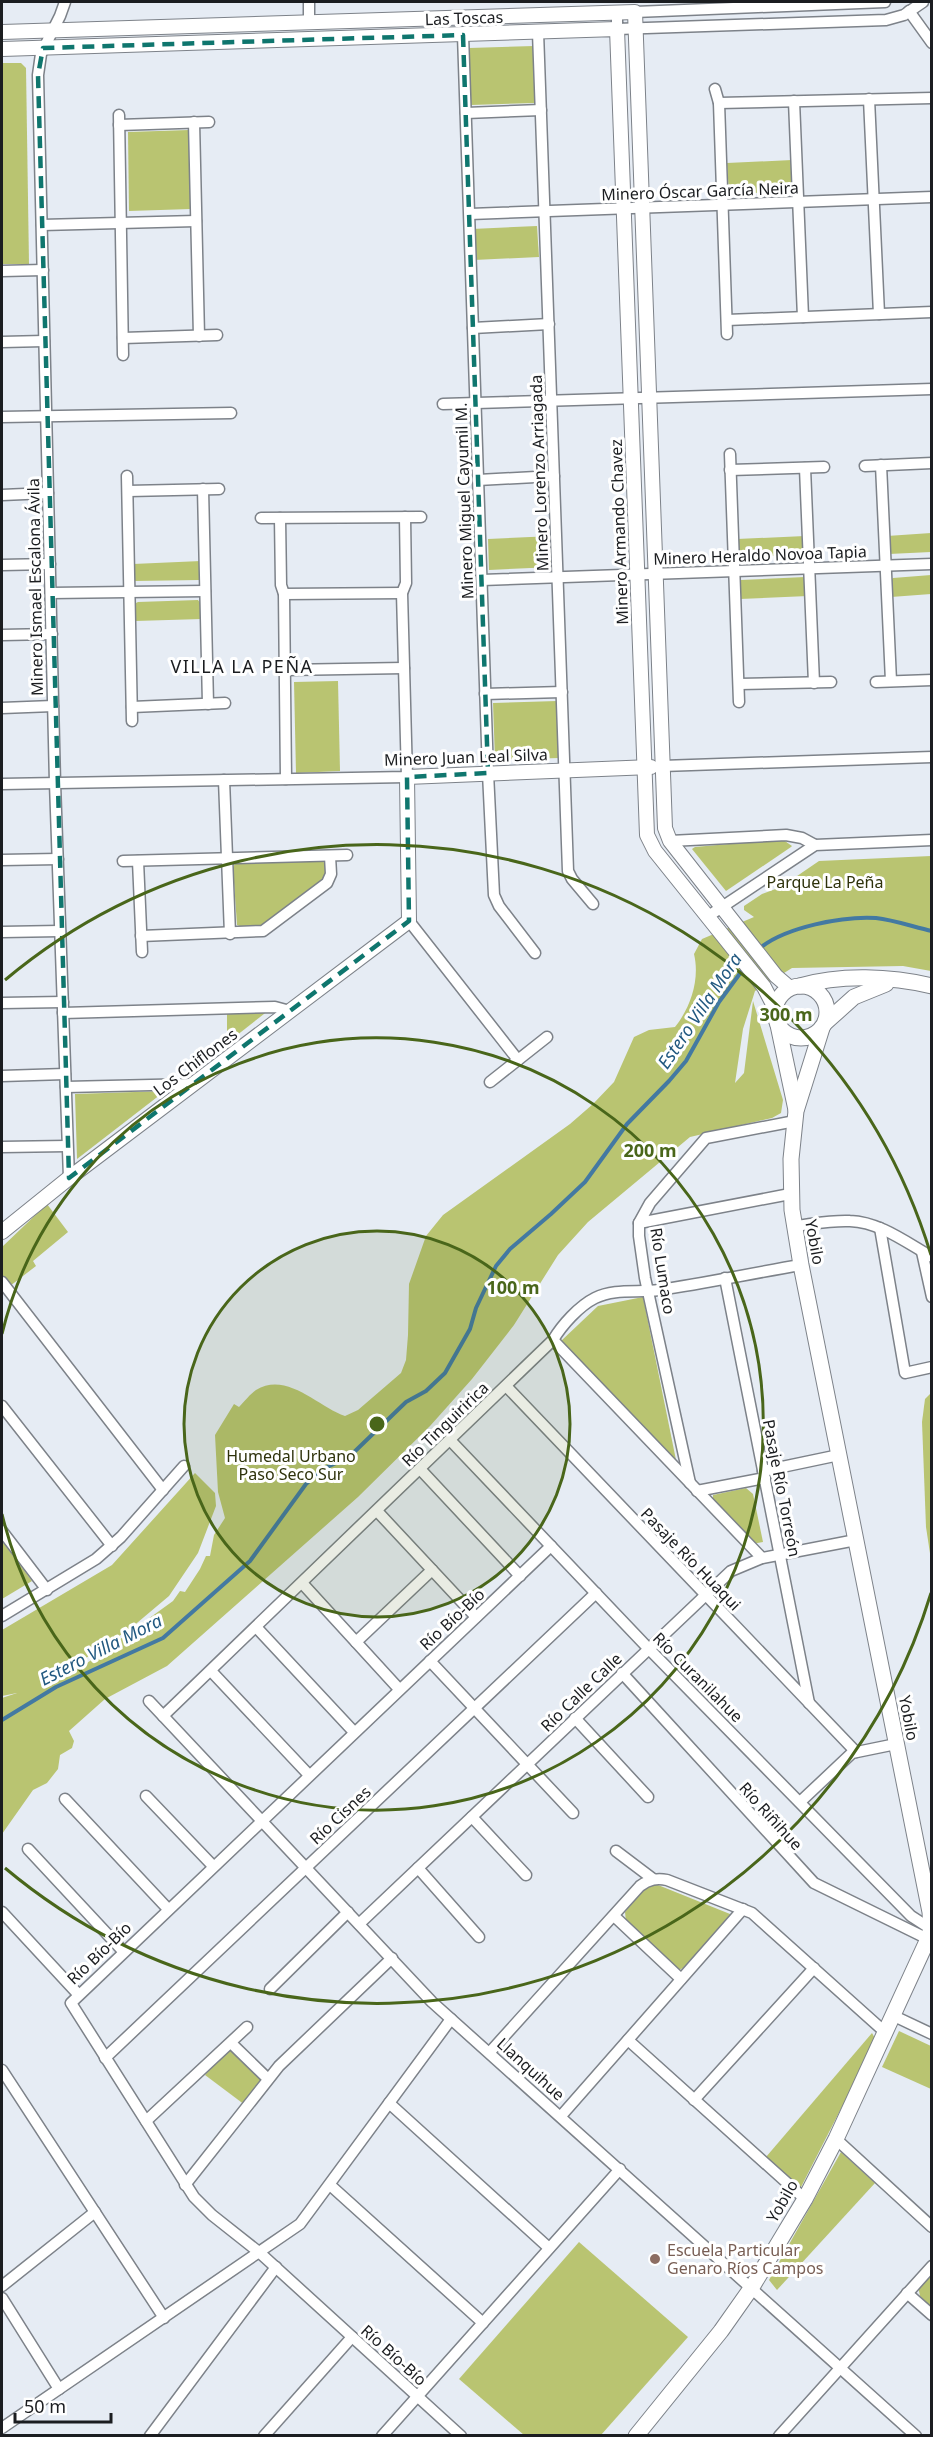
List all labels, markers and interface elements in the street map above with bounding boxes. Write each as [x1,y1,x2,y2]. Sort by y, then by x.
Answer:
street label: Las Toscas [424,6,504,30]
street label: Minero Óscar García Neira [601,177,799,205]
street label: Minero Lorenzo Arriagada [525,374,553,572]
street label: Minero Miguel Cayumil M. [450,402,478,600]
street label: Minero Armando Chavez [605,439,633,625]
street label: Minero Ismael Escalona Ávila [22,478,48,696]
street label: Minero Heraldo Novoa Tapia [653,540,867,570]
district label: VILLA LA PEÑA [170,654,314,678]
street label: Minero Juan Leal Silva [384,743,548,771]
park label: Parque La Peña [767,871,883,893]
water label: Estero Villa Mora [652,948,747,1073]
text: 300 m [759,1002,813,1026]
street label: Los Chiflones [148,1023,242,1101]
text: 200 m [623,1138,677,1162]
street label: Yobilo [800,1218,830,1266]
street label: Río Lumaco [645,1226,681,1316]
text: 100 m [486,1275,540,1299]
street label: Río Tinguiririca [397,1377,493,1471]
centre of rings [367,1414,387,1434]
street label: Pasaje Río Torreón [758,1417,806,1559]
park label: Humedal Urbano Paso Seco Sur [226,1445,356,1485]
street label: Pasaje Río Huaqui [636,1503,746,1615]
street label: Río Bío-Bío [415,1583,489,1655]
water label: Estero Villa Mora [35,1608,166,1690]
street label: Río Curanilahue [648,1627,748,1727]
street label: Río Calle Calle [536,1648,626,1736]
street label: Yobilo [894,1693,924,1743]
street label: Río Riñihue [734,1777,808,1855]
street label: Río Cisnes [305,1781,375,1849]
street label: Río Bío-Bío [62,1917,136,1989]
street label: Llanquihue [492,2033,570,2105]
street label: Yobilo [761,2176,803,2226]
place label: Escuela Particular Genaro Ríos Campos [667,2239,823,2279]
marker: Escuela Particular Genaro Ríos Campos [648,2252,662,2266]
street label: Río Bío-Bío [356,2320,432,2390]
scale bar [15,2386,111,2424]
text: 50 m [24,2394,66,2418]

